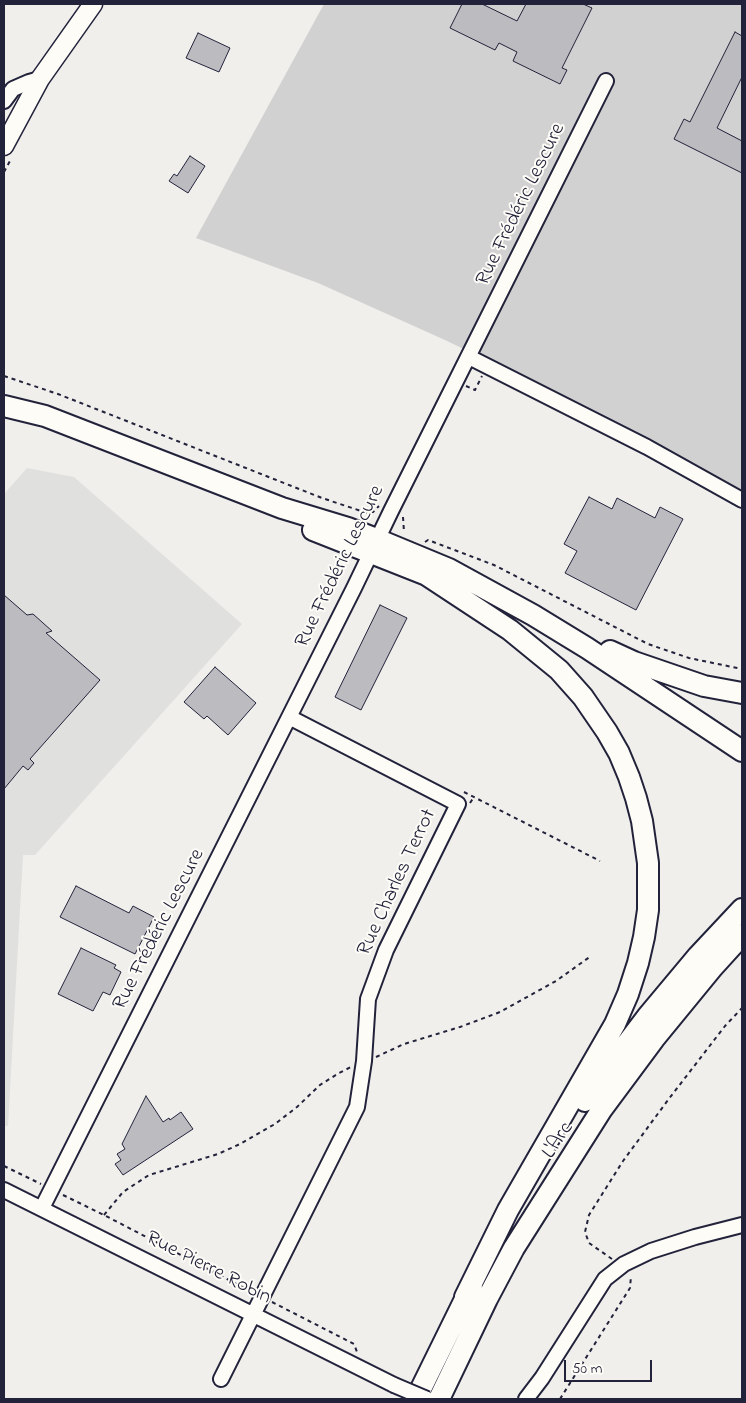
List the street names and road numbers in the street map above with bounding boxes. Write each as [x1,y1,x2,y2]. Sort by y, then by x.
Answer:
street label: Rue Frédéric Lescure [472,120,572,290]
street label: Rue Frédéric Lescure [291,482,391,652]
street label: Rue Charles Terrot [353,806,443,960]
street label: Rue Frédéric Lescure [109,845,211,1015]
street label: L'Arc [538,1118,580,1164]
street label: Rue Pierre Robin [141,1227,275,1311]

